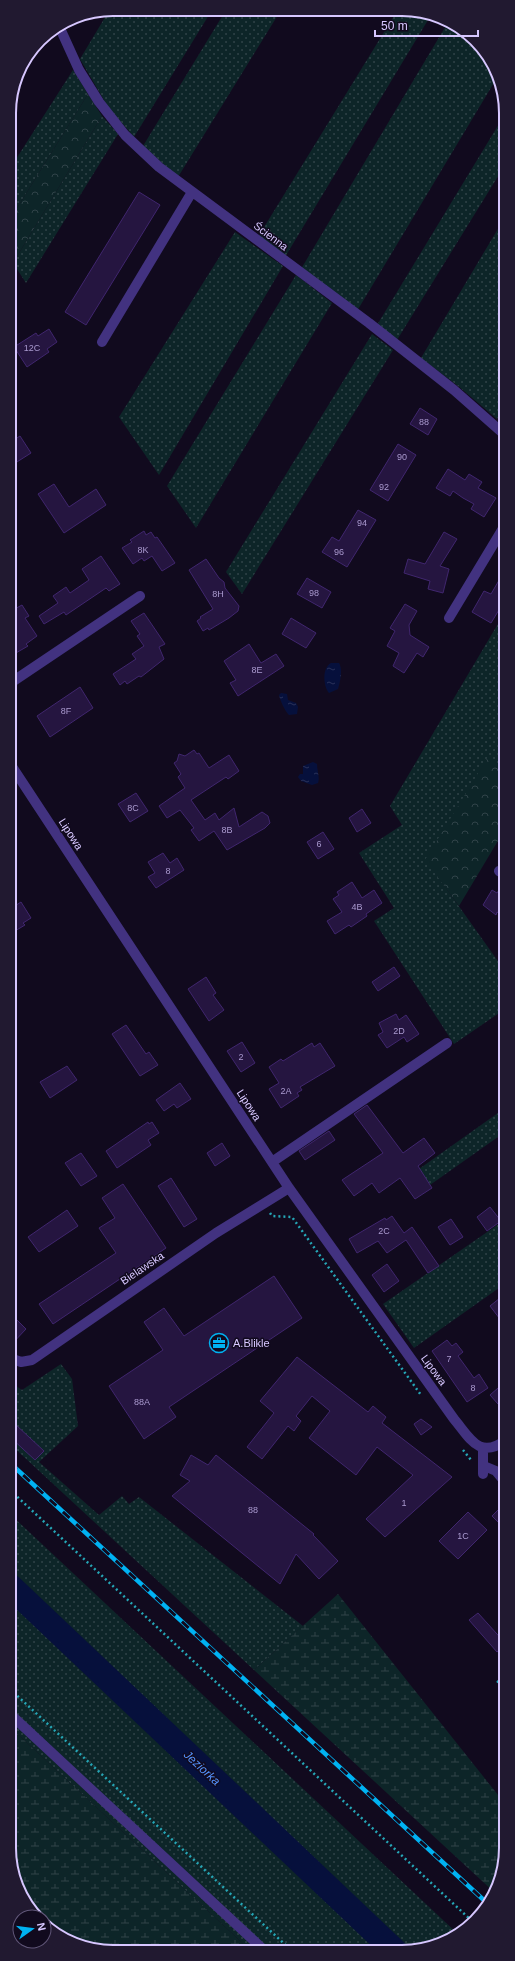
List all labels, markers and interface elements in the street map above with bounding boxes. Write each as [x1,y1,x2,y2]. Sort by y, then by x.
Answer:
scale bar [375,12,478,38]
text: 50 m [381,19,408,33]
street label: Ścienna [252,219,291,253]
house number: 12C [24,343,41,353]
house number: 88 [419,417,429,427]
house number: 90 [397,452,407,462]
house number: 92 [379,482,389,492]
house number: 94 [357,518,367,528]
house number: 8K [137,545,149,555]
house number: 96 [334,547,344,557]
house number: 98 [309,588,319,598]
house number: 8H [212,589,224,599]
house number: 8E [251,665,263,675]
house number: 8F [61,706,72,716]
house number: 8C [127,803,139,813]
street label: Lipowa [56,816,86,853]
house number: 8B [221,825,233,835]
house number: 6 [316,839,322,849]
house number: 8 [165,866,171,876]
house number: 4B [351,902,363,912]
house number: 2D [393,1026,405,1036]
house number: 2 [238,1052,244,1062]
house number: 2A [280,1086,292,1096]
street label: Lipowa [234,1087,264,1124]
house number: 2C [378,1226,390,1236]
street label: Bielawska [118,1249,167,1287]
office icon: A.Blikle [208,1332,230,1354]
place label: A.Blikle [233,1337,270,1349]
street label: Lipowa [419,1352,450,1388]
house number: 7 [446,1354,452,1364]
house number: 8 [470,1383,476,1393]
house number: 88A [134,1397,150,1407]
house number: 1 [401,1498,407,1508]
house number: 88 [248,1505,258,1515]
house number: 1C [457,1531,469,1541]
water label: Jeziorka [180,1747,223,1789]
north arrow [12,1909,52,1949]
text: N [35,1921,48,1932]

